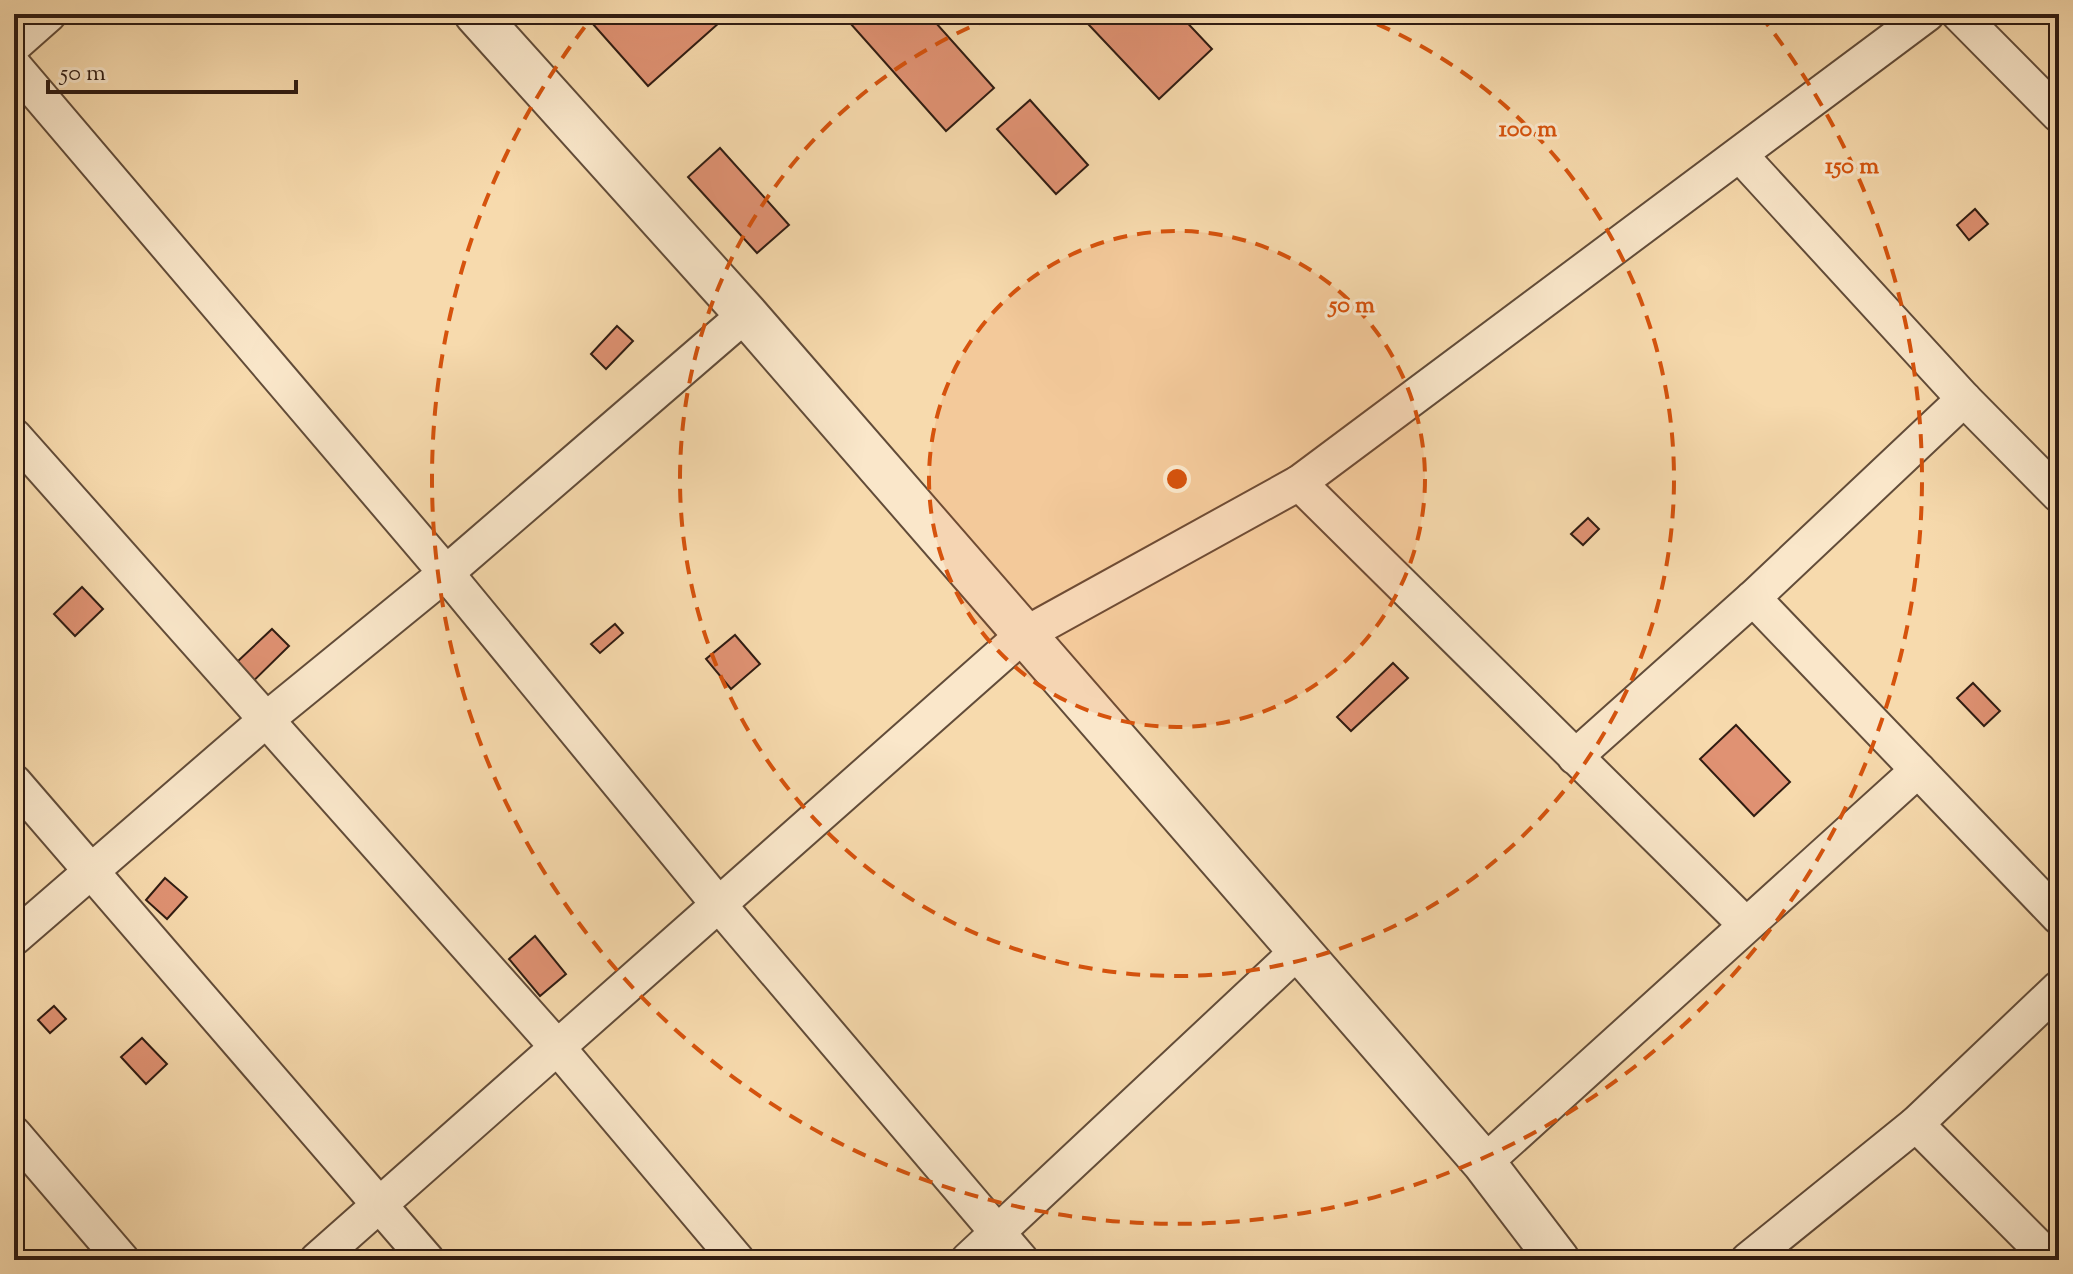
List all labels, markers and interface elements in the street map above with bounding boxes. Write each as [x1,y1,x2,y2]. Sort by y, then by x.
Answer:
scale bar [48,44,296,94]
text: 50 m [58,57,106,91]
text: 100 m [1499,113,1557,147]
text: 150 m [1825,150,1879,184]
text: 50 m [1327,289,1375,323]
centre of rings [1163,465,1191,493]

